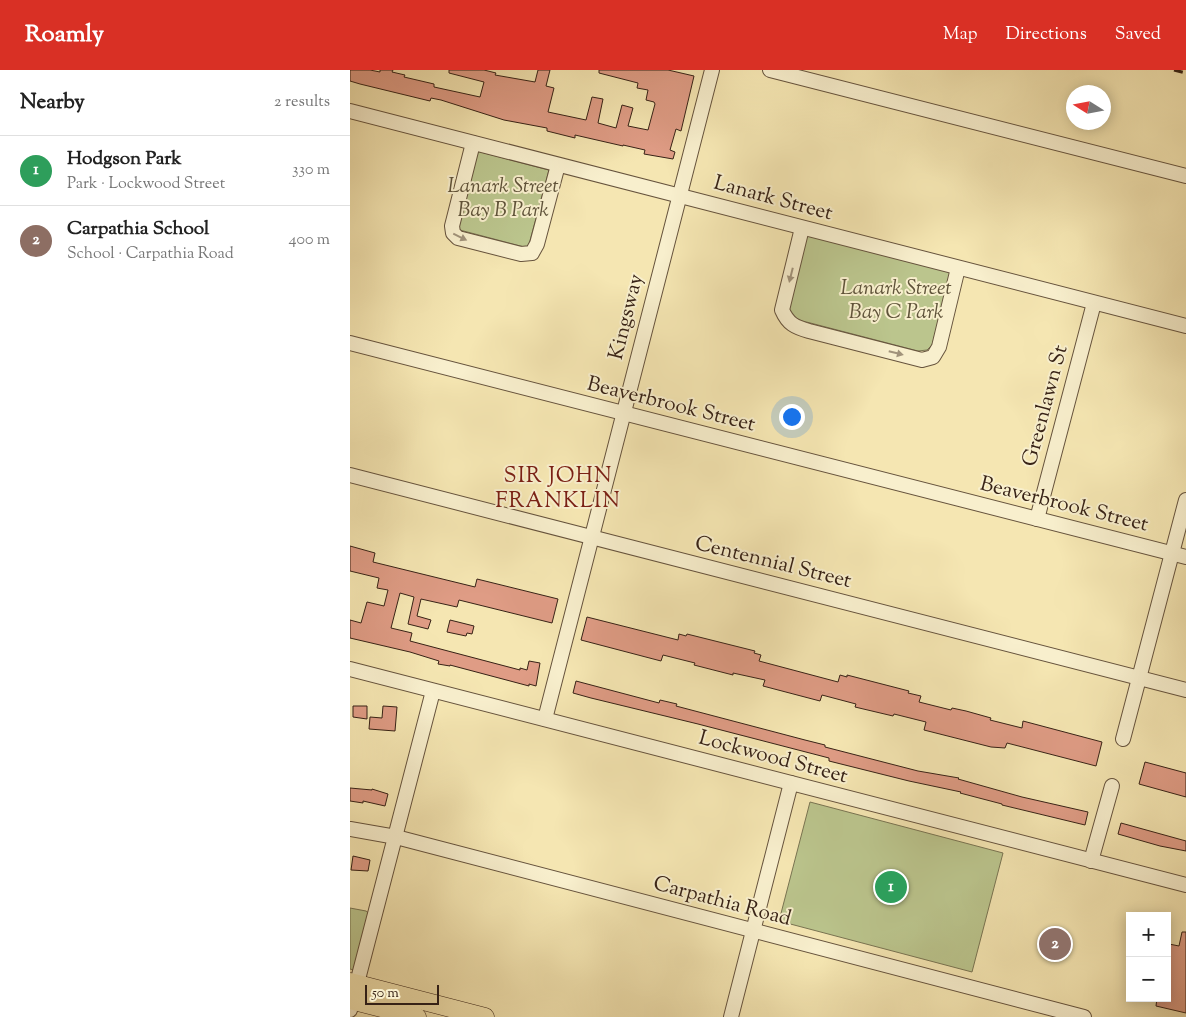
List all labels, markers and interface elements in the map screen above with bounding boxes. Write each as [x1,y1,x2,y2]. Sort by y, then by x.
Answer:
text: Roamly [25,18,104,52]
text: Map [943,22,978,48]
text: Directions [1006,22,1087,48]
text: Saved [1115,22,1161,48]
north arrow [1066,85,1111,130]
text: Nearby [20,88,85,118]
text: 2 results [274,91,330,114]
text: Hodgson Park [67,146,182,173]
text: 1 [33,159,39,182]
text: 330 m [292,159,330,182]
street label: Lanark Street [710,169,836,229]
park label: Lanark Street Bay B Park [447,172,559,226]
text: Park · Lockwood Street [67,173,225,196]
text: Carpathia School [67,216,209,243]
text: 2 [32,229,40,252]
text: 400 m [289,229,330,252]
one-way arrow [453,232,468,241]
text: School · Carpathia Road [67,243,234,266]
one-way arrow [787,268,795,283]
street label: Kingsway [602,270,652,363]
park label: Lanark Street Bay C Park [840,274,952,328]
street label: Greenlawn St [1015,342,1077,470]
one-way arrow [888,349,903,357]
street label: Beaverbrook Street [584,370,758,440]
your location [779,404,805,430]
district label: SIR JOHN FRANKLIN [495,461,621,518]
street label: Beaverbrook Street [977,470,1151,540]
street label: Centennial Street [692,529,854,597]
street label: Lockwood Street [695,724,851,792]
pin: 1 [875,868,907,906]
street label: Carpathia Road [650,869,795,935]
map controls [1126,912,1171,1002]
button: + [1126,912,1171,957]
pin: 2 [1039,925,1071,963]
button: − [1126,957,1171,1002]
scale bar [365,982,439,1005]
text: 50 m [372,984,399,1004]

